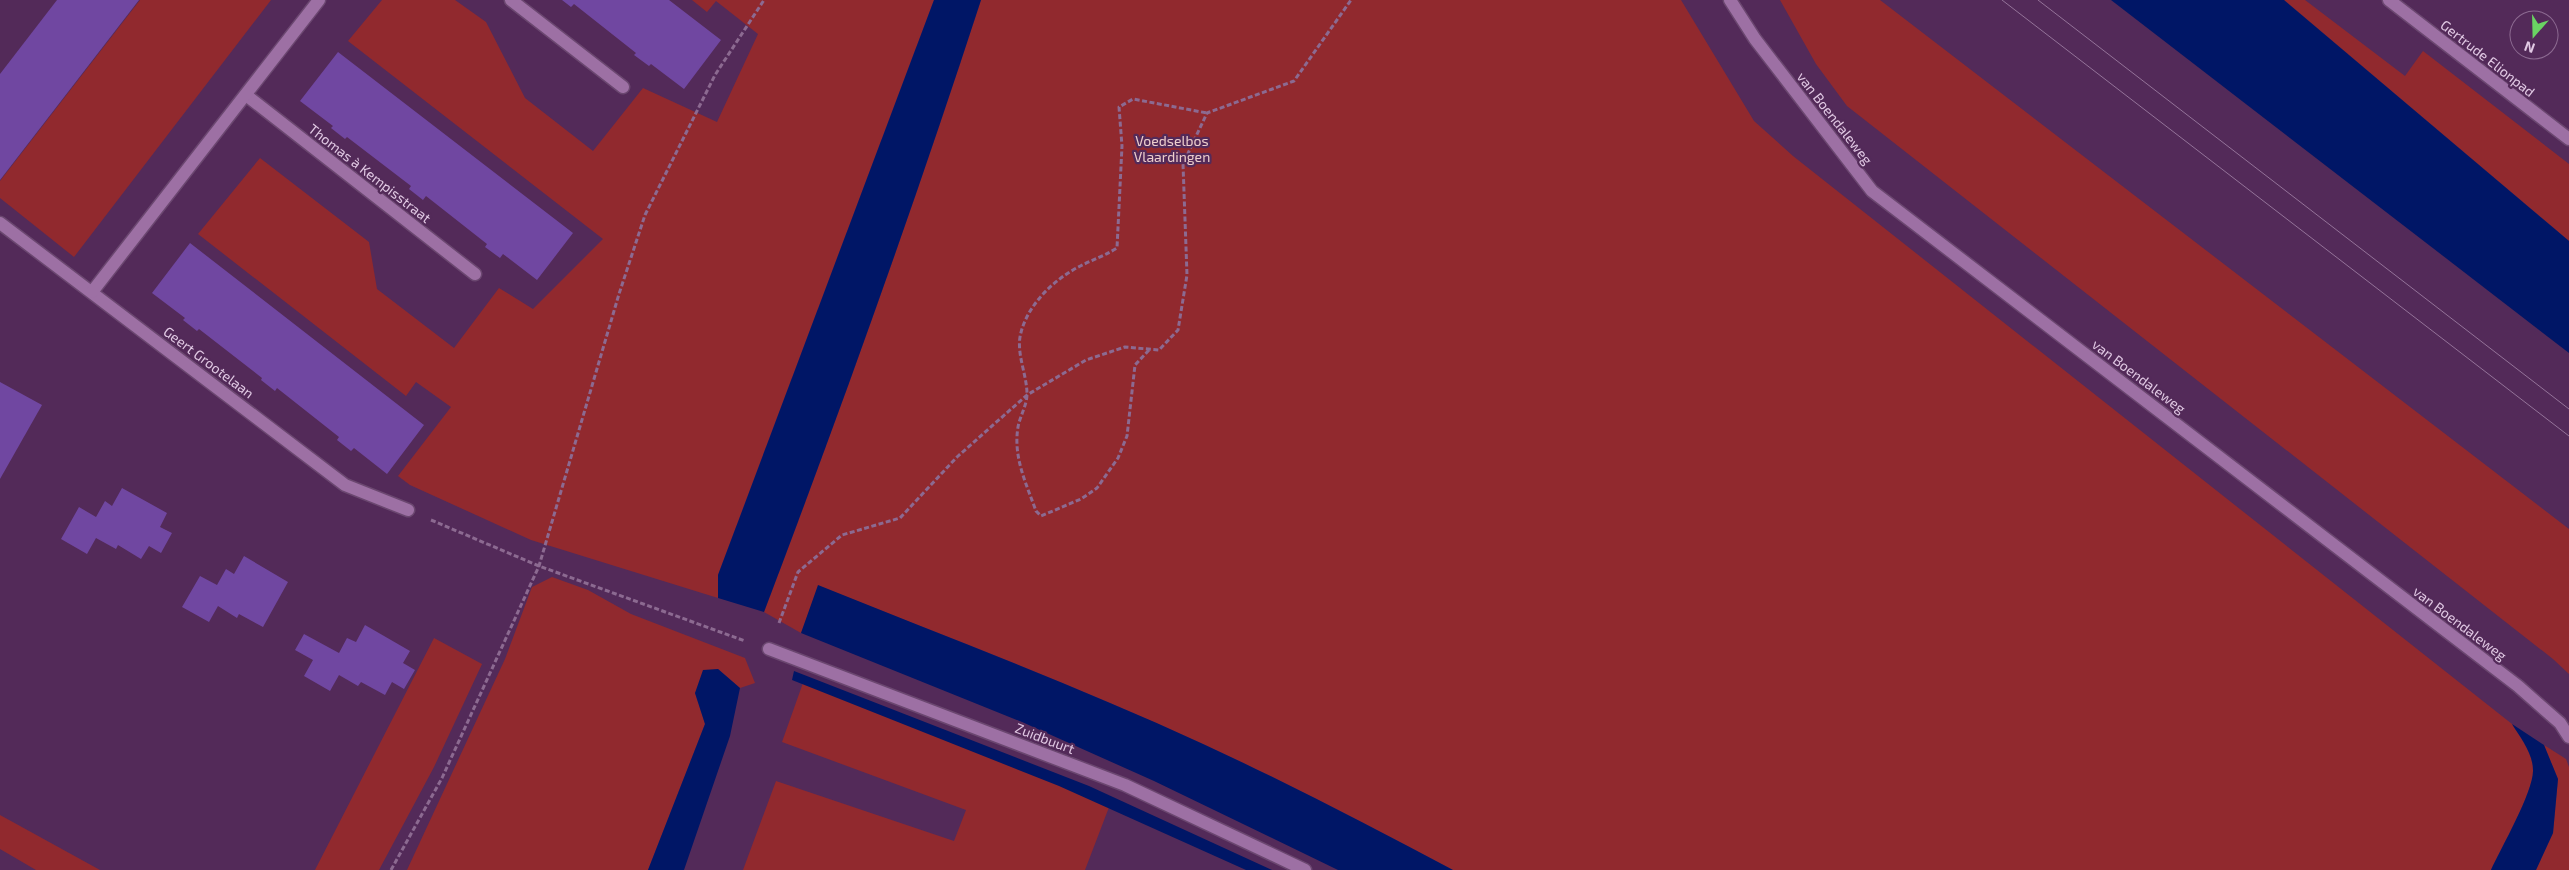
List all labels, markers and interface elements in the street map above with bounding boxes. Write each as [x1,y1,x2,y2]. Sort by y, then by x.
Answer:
north arrow [2509,10,2559,60]
street label: Gertrude Elionpad [2437,16,2539,100]
text: N [2522,38,2537,57]
street label: van Boendaleweg [1794,68,1877,168]
street label: Thomas à Kempisstraat [305,120,435,226]
park label: Voedselbos Vlaardingen [1134,132,1210,165]
street label: Geert Grootelaan [161,323,257,401]
street label: van Boendaleweg [2089,335,2189,417]
street label: van Boendaleweg [2410,582,2510,664]
street label: Zuidbuurt [1013,719,1077,757]

